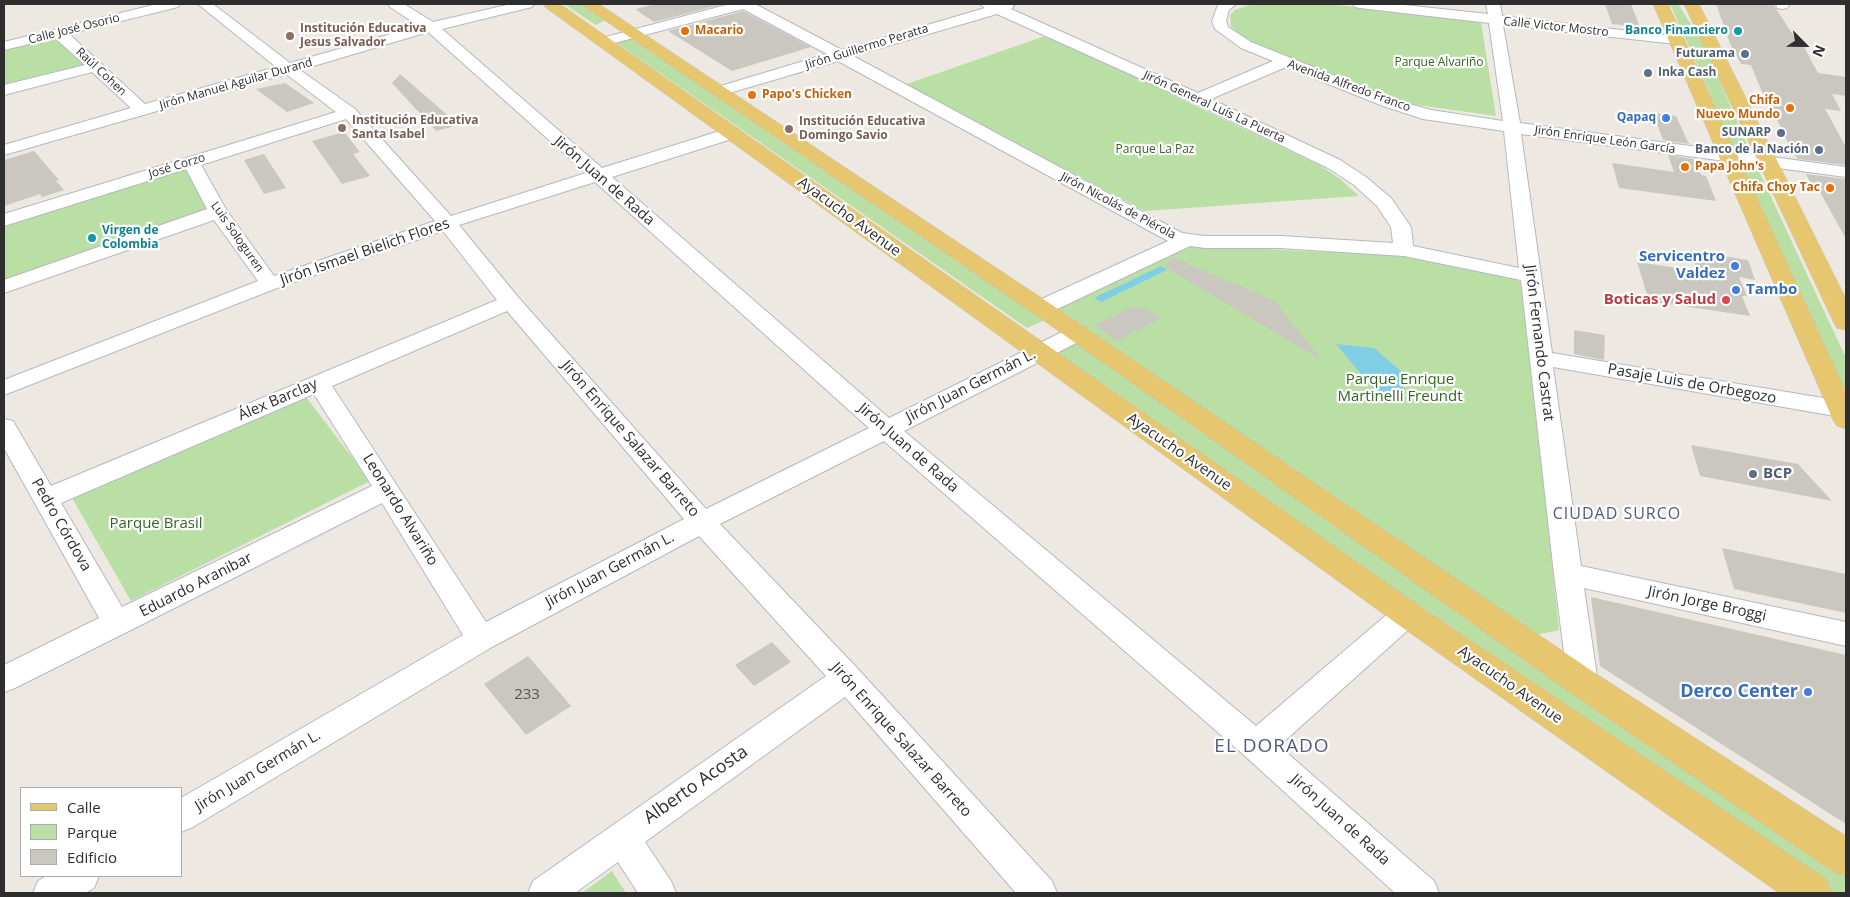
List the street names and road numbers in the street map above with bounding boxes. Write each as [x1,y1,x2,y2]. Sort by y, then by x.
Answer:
street label: Calle José Osorio [27,11,121,47]
street label: Calle Victor Mostro [1503,14,1609,40]
street label: Jirón Guillermo Peratta [804,21,930,73]
street label: Raúl Cohen [73,45,129,99]
street label: Jirón Manuel Aguilar Durand [158,55,314,113]
street label: Avenida Alfredo Franco [1286,57,1412,115]
street label: Jirón General Luís La Puerta [1141,68,1287,146]
street label: Jirón Enrique León García [1534,123,1676,157]
street label: Jirón Juan de Rada [550,132,658,230]
street label: José Corzo [147,151,207,181]
street label: Jirón Nicolás de Piérola [1058,169,1178,243]
street label: Ayacucho Avenue [794,173,904,261]
street label: Luis Sologuren [207,199,267,275]
street label: Jirón Ismael Bielich Flores [278,215,452,289]
street label: Jirón Fernando Castrat [1520,264,1558,422]
street label: Jirón Juan Germán L. [903,345,1039,427]
street label: Jirón Enrique Salazar Barreto [557,357,703,521]
street label: Pasaje Luis de Orbegozo [1606,360,1778,408]
street label: Álex Barclay [236,375,320,425]
street label: Jirón Juan de Rada [854,399,962,497]
street label: Ayacucho Avenue [1123,409,1235,495]
street label: Leonardo Alvariño [358,451,442,569]
street label: Pedro Córdova [27,475,95,575]
street label: Jirón Juan Germán L. [543,528,677,612]
street label: Eduardo Aranibar [137,549,255,621]
street label: Jirón Jorge Broggi [1646,583,1768,625]
street label: Ayacucho Avenue [1454,642,1566,728]
street label: Jirón Enrique Salazar Barreto [827,659,975,821]
street label: Jirón Juan Germán L. [192,726,324,816]
street label: Alberto Acosta [640,741,752,829]
street label: Jirón Juan de Rada [1287,771,1393,869]

